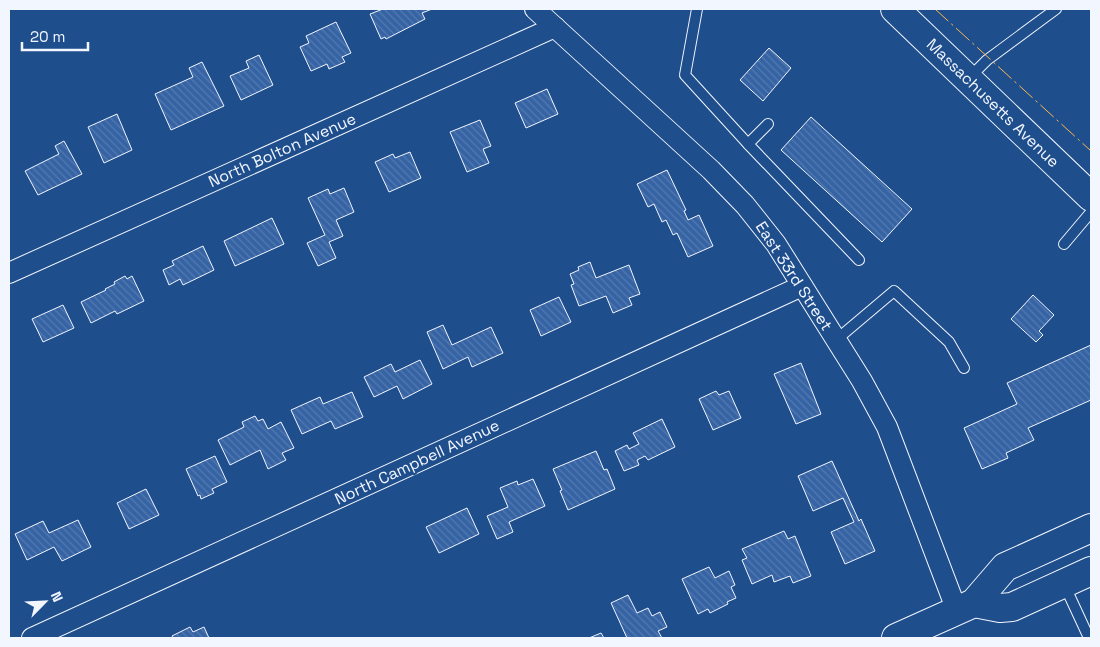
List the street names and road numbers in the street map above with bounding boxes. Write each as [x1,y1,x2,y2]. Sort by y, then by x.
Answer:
street label: Massachusetts Avenue [922,34,1064,172]
street label: North Bolton Avenue [205,108,359,192]
street label: East 33rd Street [751,217,837,335]
street label: North Campbell Avenue [331,415,503,509]

